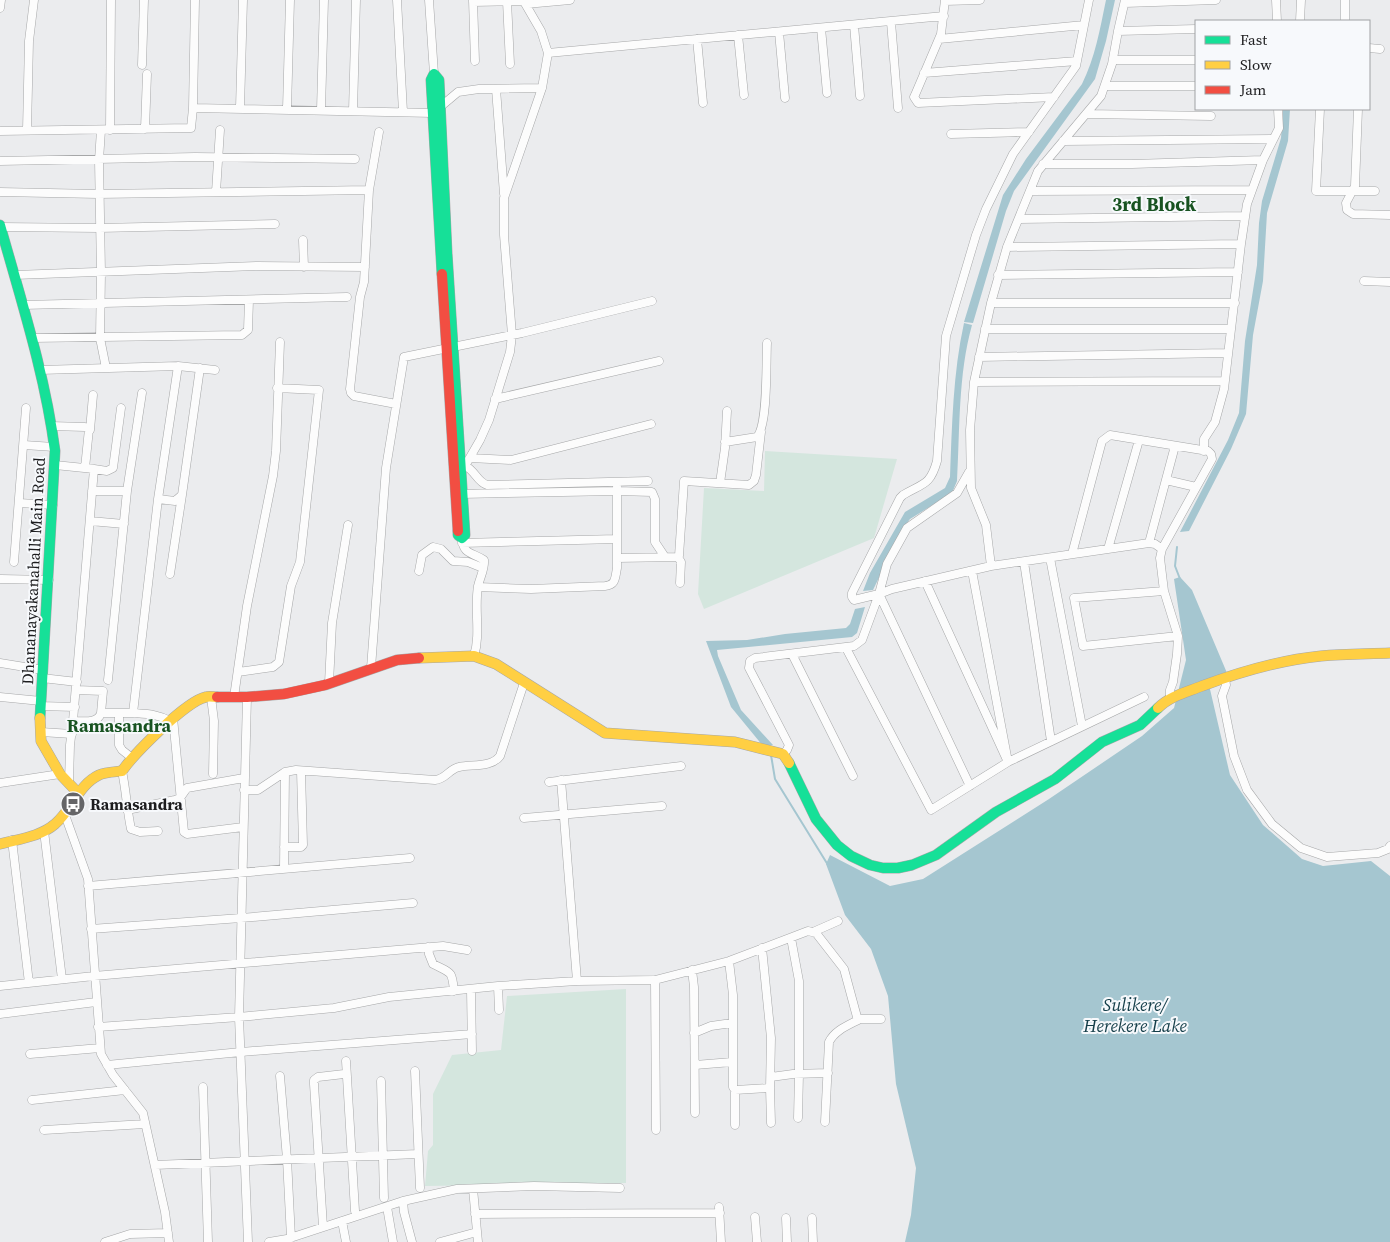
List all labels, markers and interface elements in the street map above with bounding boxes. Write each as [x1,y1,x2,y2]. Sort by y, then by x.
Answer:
legend [1195,20,1370,110]
text: Fast [1240,29,1267,50]
text: Slow [1240,54,1272,75]
text: Jam [1239,79,1267,100]
district label: 3rd Block [1112,191,1197,217]
street label: Dhananayakanahalli Main Road [16,457,50,685]
district label: Ramasandra [67,713,172,738]
bus stop icon: Ramasandra [60,791,86,817]
place label: Ramasandra [90,793,183,815]
water label: Sulikere/ Herekere Lake [1082,992,1187,1038]

